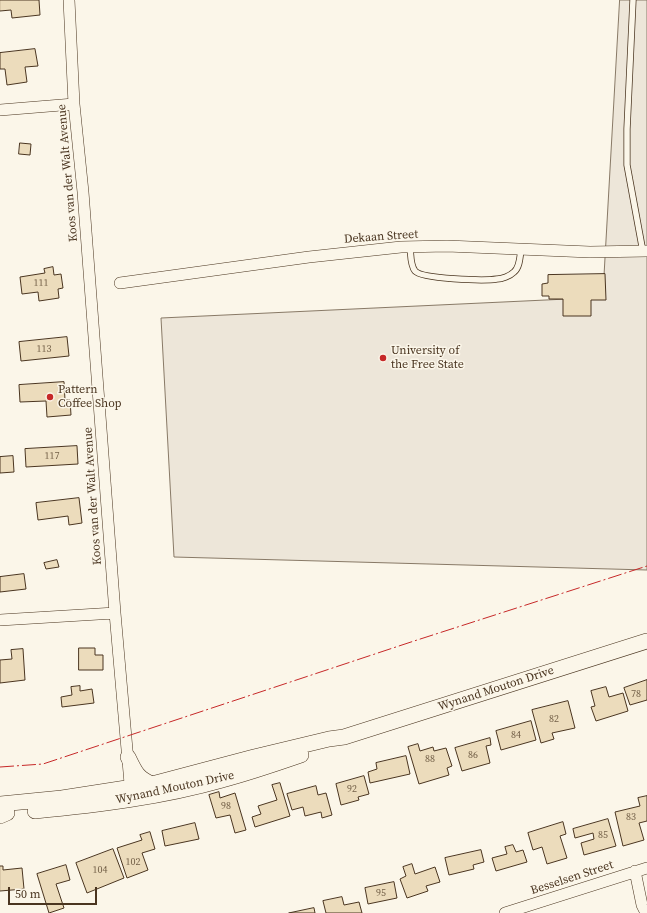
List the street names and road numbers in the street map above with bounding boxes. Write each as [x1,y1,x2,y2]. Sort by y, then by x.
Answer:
street label: Koos van der Walt Avenue [55,104,81,242]
street label: Dekaan Street [343,227,419,247]
street label: Koos van der Walt Avenue [81,427,105,565]
street label: Wynand Mouton Drive [436,663,556,715]
street label: Wynand Mouton Drive [114,768,236,808]
street label: Besselsen Street [529,858,615,898]

